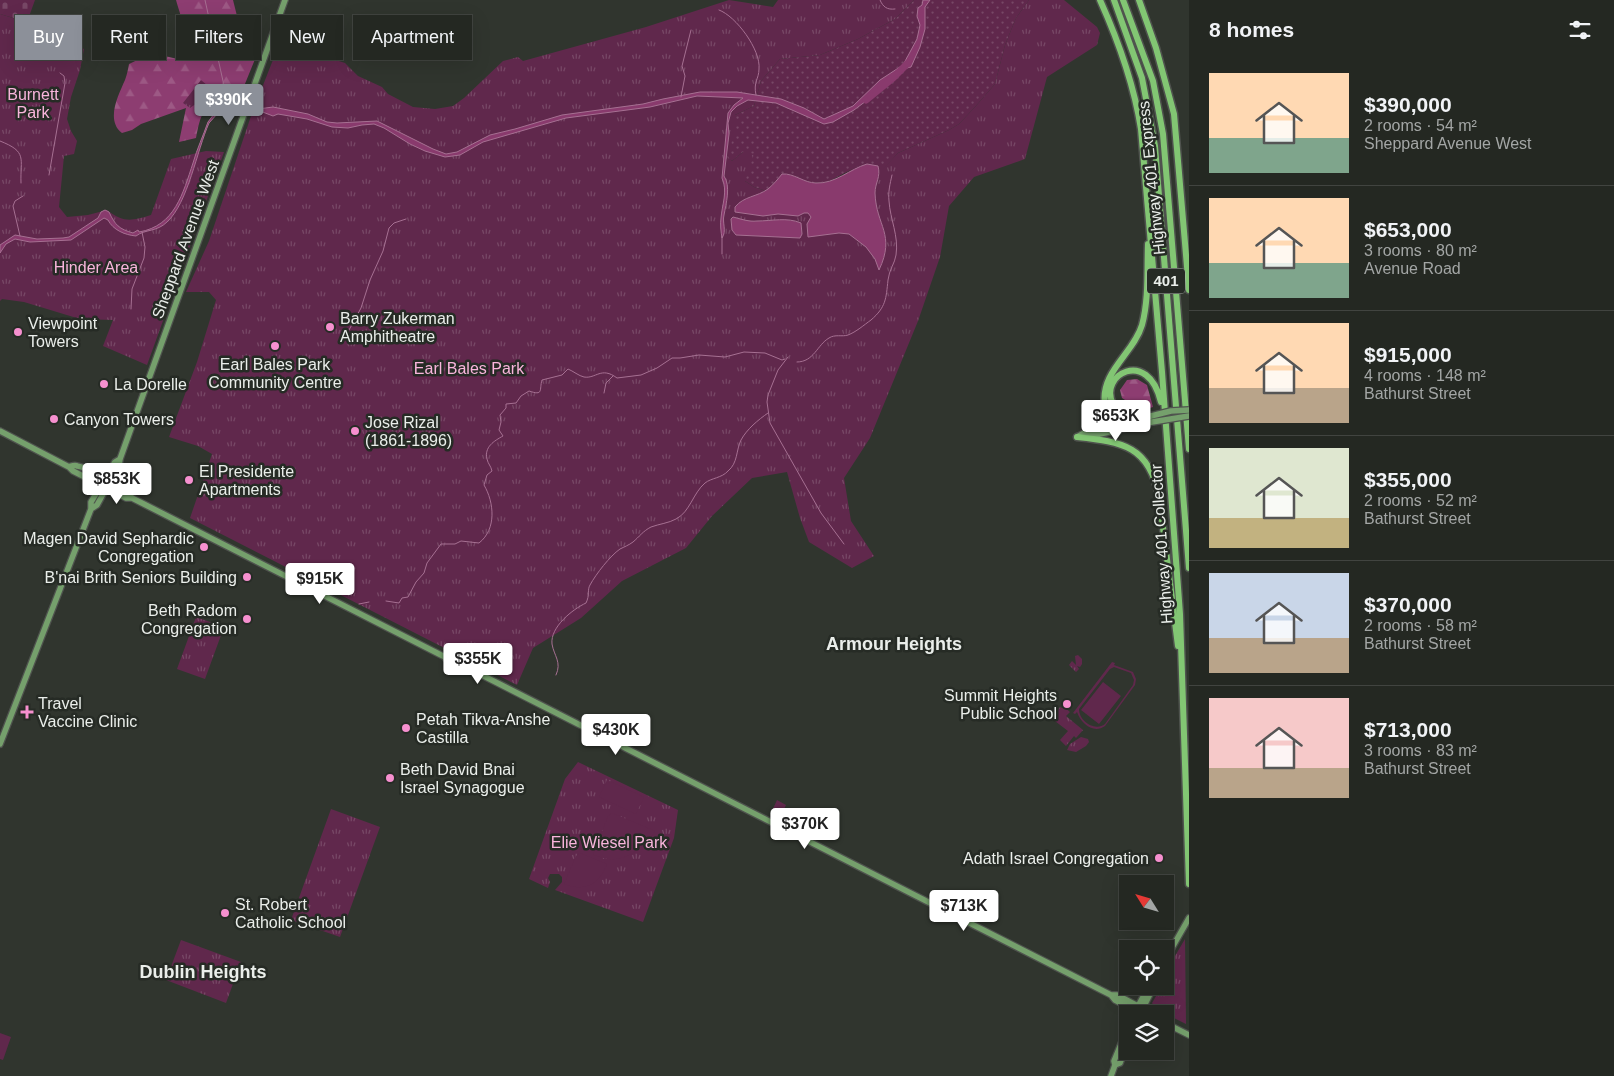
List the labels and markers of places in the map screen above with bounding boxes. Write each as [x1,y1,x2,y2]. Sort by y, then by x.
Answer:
pin: $390K [194,84,264,126]
place label: Barry Zukerman Amphitheatre [340,310,455,345]
place label: Viewpoint Towers [28,315,98,350]
marker: Barry Zukerman Amphitheatre [324,321,336,333]
marker: Viewpoint Towers [12,326,24,338]
marker: Earl Bales Park Community Centre [269,340,281,352]
place label: Earl Bales Park Community Centre [208,356,342,391]
place label: La Dorelle [114,376,187,393]
marker: La Dorelle [98,378,110,390]
pin: $653K [1081,400,1151,442]
place label: Canyon Towers [64,411,174,428]
marker: Canyon Towers [48,413,60,425]
place label: Jose Rizal (1861-1896) [365,414,452,449]
marker: Jose Rizal (1861-1896) [349,425,361,437]
pin: $853K [82,462,152,505]
place label: El Presidente Apartments [199,463,294,498]
marker: El Presidente Apartments [183,474,195,486]
place label: Magen David Sephardic Congregation [23,530,194,565]
marker: Magen David Sephardic Congregation [198,541,210,553]
pin: $915K [285,562,355,605]
place label: B'nai Brith Seniors Building [45,569,237,586]
marker: B'nai Brith Seniors Building [241,571,253,583]
place label: Beth Radom Congregation [141,602,237,637]
marker: Beth Radom Congregation [241,613,253,625]
pin: $355K [443,642,513,685]
place label: Summit Heights Public School [944,687,1057,722]
place label: Travel Vaccine Clinic [38,695,137,730]
marker: Summit Heights Public School [1061,698,1073,710]
marker: Travel Vaccine Clinic [20,705,34,719]
place label: Petah Tikva-Anshe Castilla [416,711,550,746]
pin: $430K [581,714,651,756]
marker: Petah Tikva-Anshe Castilla [400,722,412,734]
place label: Beth David Bnai Israel Synagogue [400,761,525,796]
marker: Beth David Bnai Israel Synagogue [384,772,396,784]
pin: $370K [770,808,840,850]
place label: Adath Israel Congregation [963,850,1149,867]
marker: Adath Israel Congregation [1153,852,1165,864]
pin: $713K [929,890,999,932]
place label: St. Robert Catholic School [235,896,346,931]
marker: St. Robert Catholic School [219,907,231,919]

